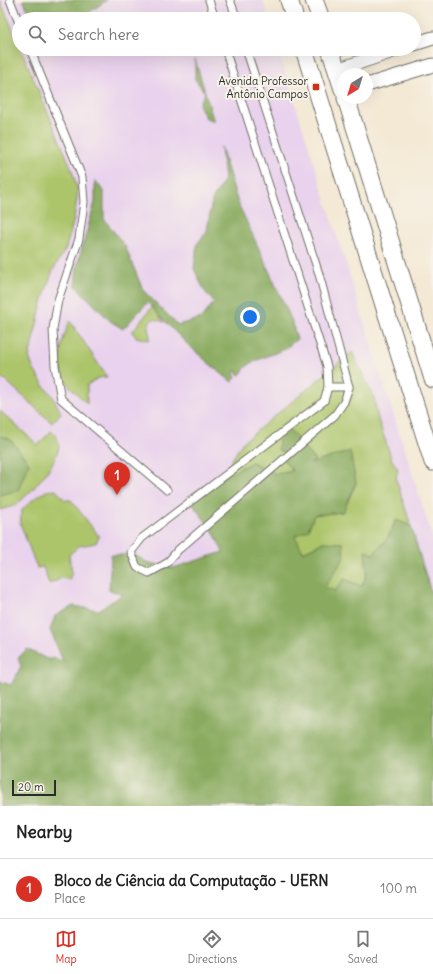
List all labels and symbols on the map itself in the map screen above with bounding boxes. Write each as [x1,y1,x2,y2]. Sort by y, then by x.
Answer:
north arrow [337,68,373,104]
place label: Avenida Professor Antônio Campos [218,74,309,101]
marker: Avenida Professor Antônio Campos [311,82,321,92]
your location [240,307,260,327]
pin: 1 [104,462,130,495]
scale bar [12,778,56,797]

